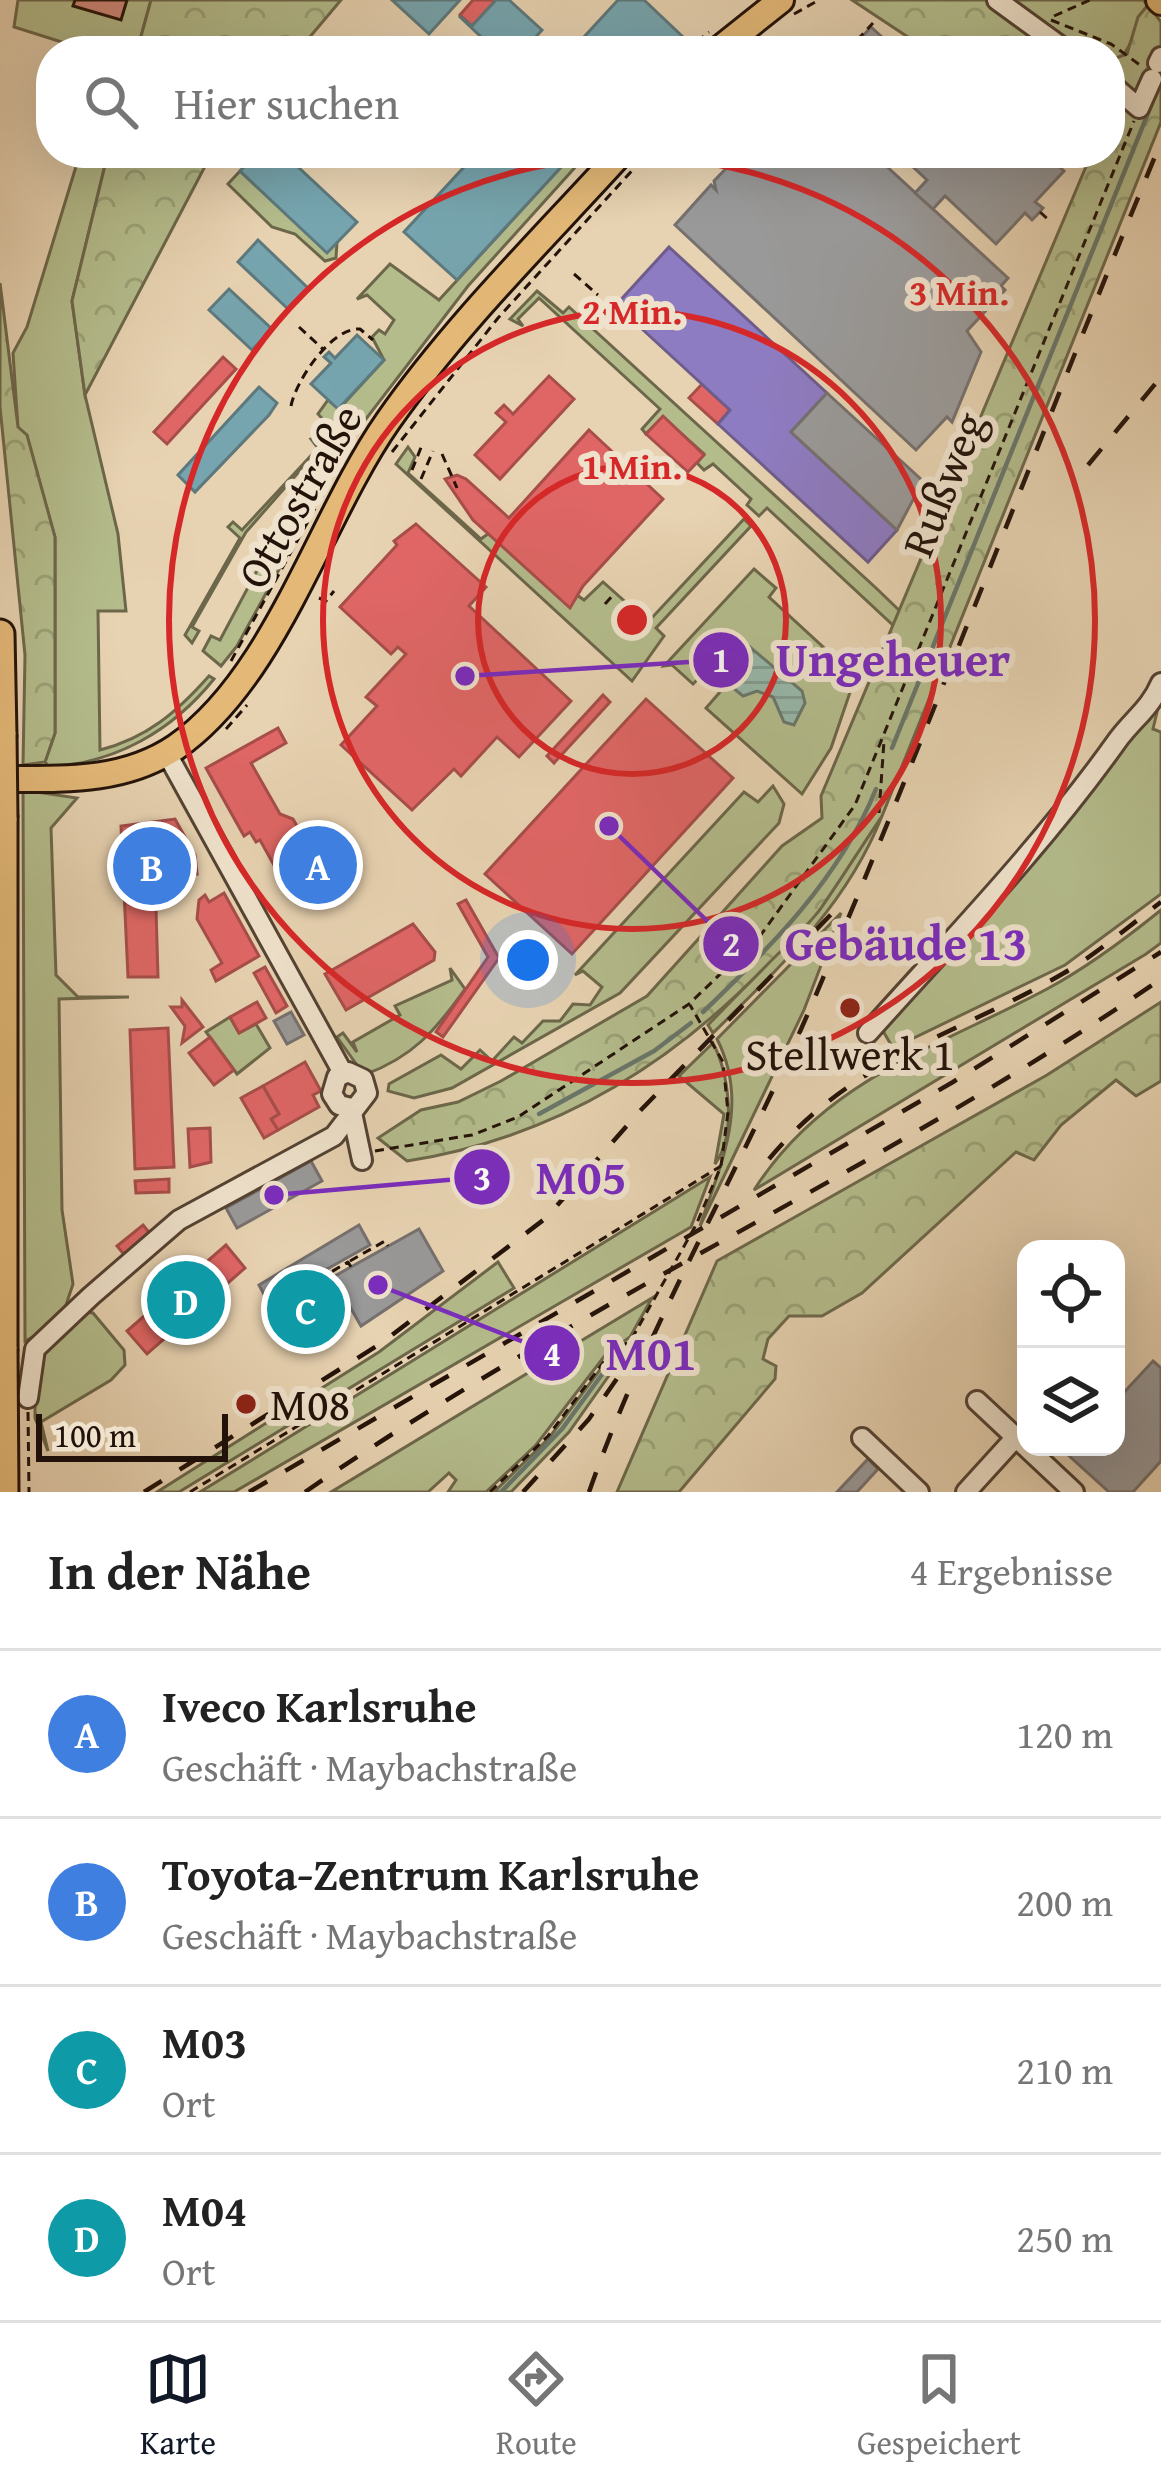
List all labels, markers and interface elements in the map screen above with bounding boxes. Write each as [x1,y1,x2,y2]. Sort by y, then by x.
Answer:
search box [36,36,1125,168]
icon: search [78,69,144,135]
text: Hier suchen [174,70,399,135]
text: 3 Min. [909,265,1009,318]
text: 2 Min. [582,284,682,337]
street label: Ottostraße [220,392,377,600]
street label: Rußweg [884,401,1001,566]
text: 1 Min. [582,439,682,492]
centre of rings [611,599,653,641]
callout: Ungeheuer [691,618,1034,702]
text: Ungeheuer [776,623,1010,694]
text: 1 [712,632,730,685]
pin: A [279,820,357,910]
pin: B [113,821,191,911]
callout: Gebäude 13 [701,902,1052,986]
text: Gebäude 13 [785,907,1027,978]
text: 2 [722,916,740,969]
your location [498,930,558,990]
marker: Stellwerk 1 [837,995,863,1021]
place label: Stellwerk 1 [745,1021,955,1086]
callout: M05 [452,1135,651,1219]
text: M05 [535,1141,627,1212]
text: 3 [473,1150,491,1203]
map controls [1017,1240,1125,1456]
button: locate [1017,1240,1125,1348]
pin: D [147,1255,225,1345]
pin: C [267,1264,345,1354]
callout: M01 [522,1311,721,1395]
text: M01 [605,1317,697,1388]
text: 4 [543,1326,561,1379]
button: layers [1017,1348,1125,1456]
place label: M08 [270,1371,350,1436]
marker: M08 [233,1391,259,1417]
scale bar [36,1408,228,1461]
text: 100 m [54,1411,136,1459]
text: In der Nähe [48,1533,311,1608]
text: 4 Ergebnisse [910,1542,1113,1599]
text: Iveco Karlsruhe [162,1673,477,1738]
text: A [75,1705,99,1762]
text: 120 m [1016,1705,1113,1762]
text: Geschäft · Maybachstraße [162,1738,577,1795]
text: Toyota-Zentrum Karlsruhe [162,1841,699,1906]
text: B [75,1873,99,1930]
text: 200 m [1016,1873,1113,1930]
text: Geschäft · Maybachstraße [162,1906,577,1963]
text: M03 [162,2009,247,2074]
text: C [76,2041,98,2098]
text: 210 m [1016,2041,1113,2098]
text: Ort [162,2074,216,2131]
text: M04 [162,2177,247,2242]
text: D [74,2209,100,2266]
text: 250 m [1016,2209,1113,2266]
text: Ort [162,2242,216,2299]
tab: Karte [140,2346,216,2466]
tab: Route [496,2346,577,2466]
tab: Gespeichert [857,2346,1021,2466]

